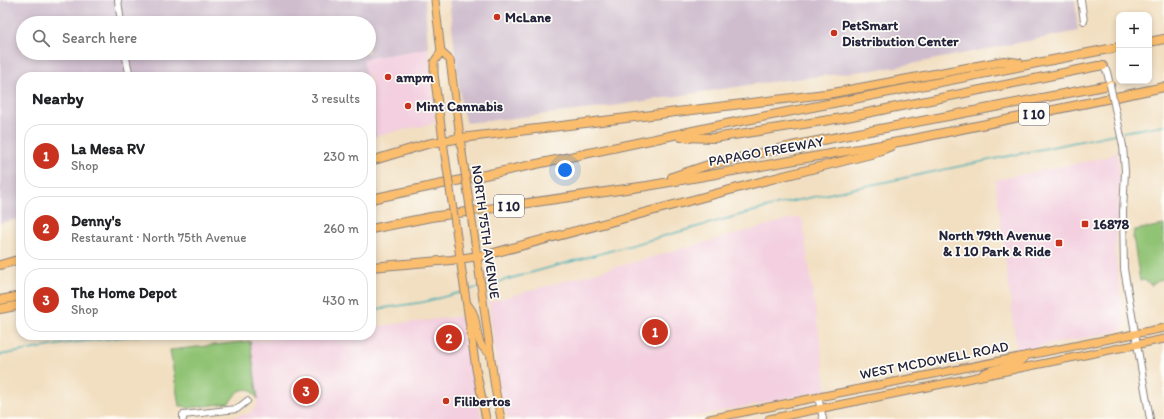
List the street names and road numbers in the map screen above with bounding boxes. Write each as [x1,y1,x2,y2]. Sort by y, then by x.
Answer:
road number: I 10 [1019,103,1049,125]
street label: PAPAGO FREEWAY [707,133,825,170]
street label: NORTH 75TH AVENUE [468,164,503,300]
road number: I 10 [494,195,524,217]
street label: WEST MCDOWELL ROAD [858,338,1010,383]

